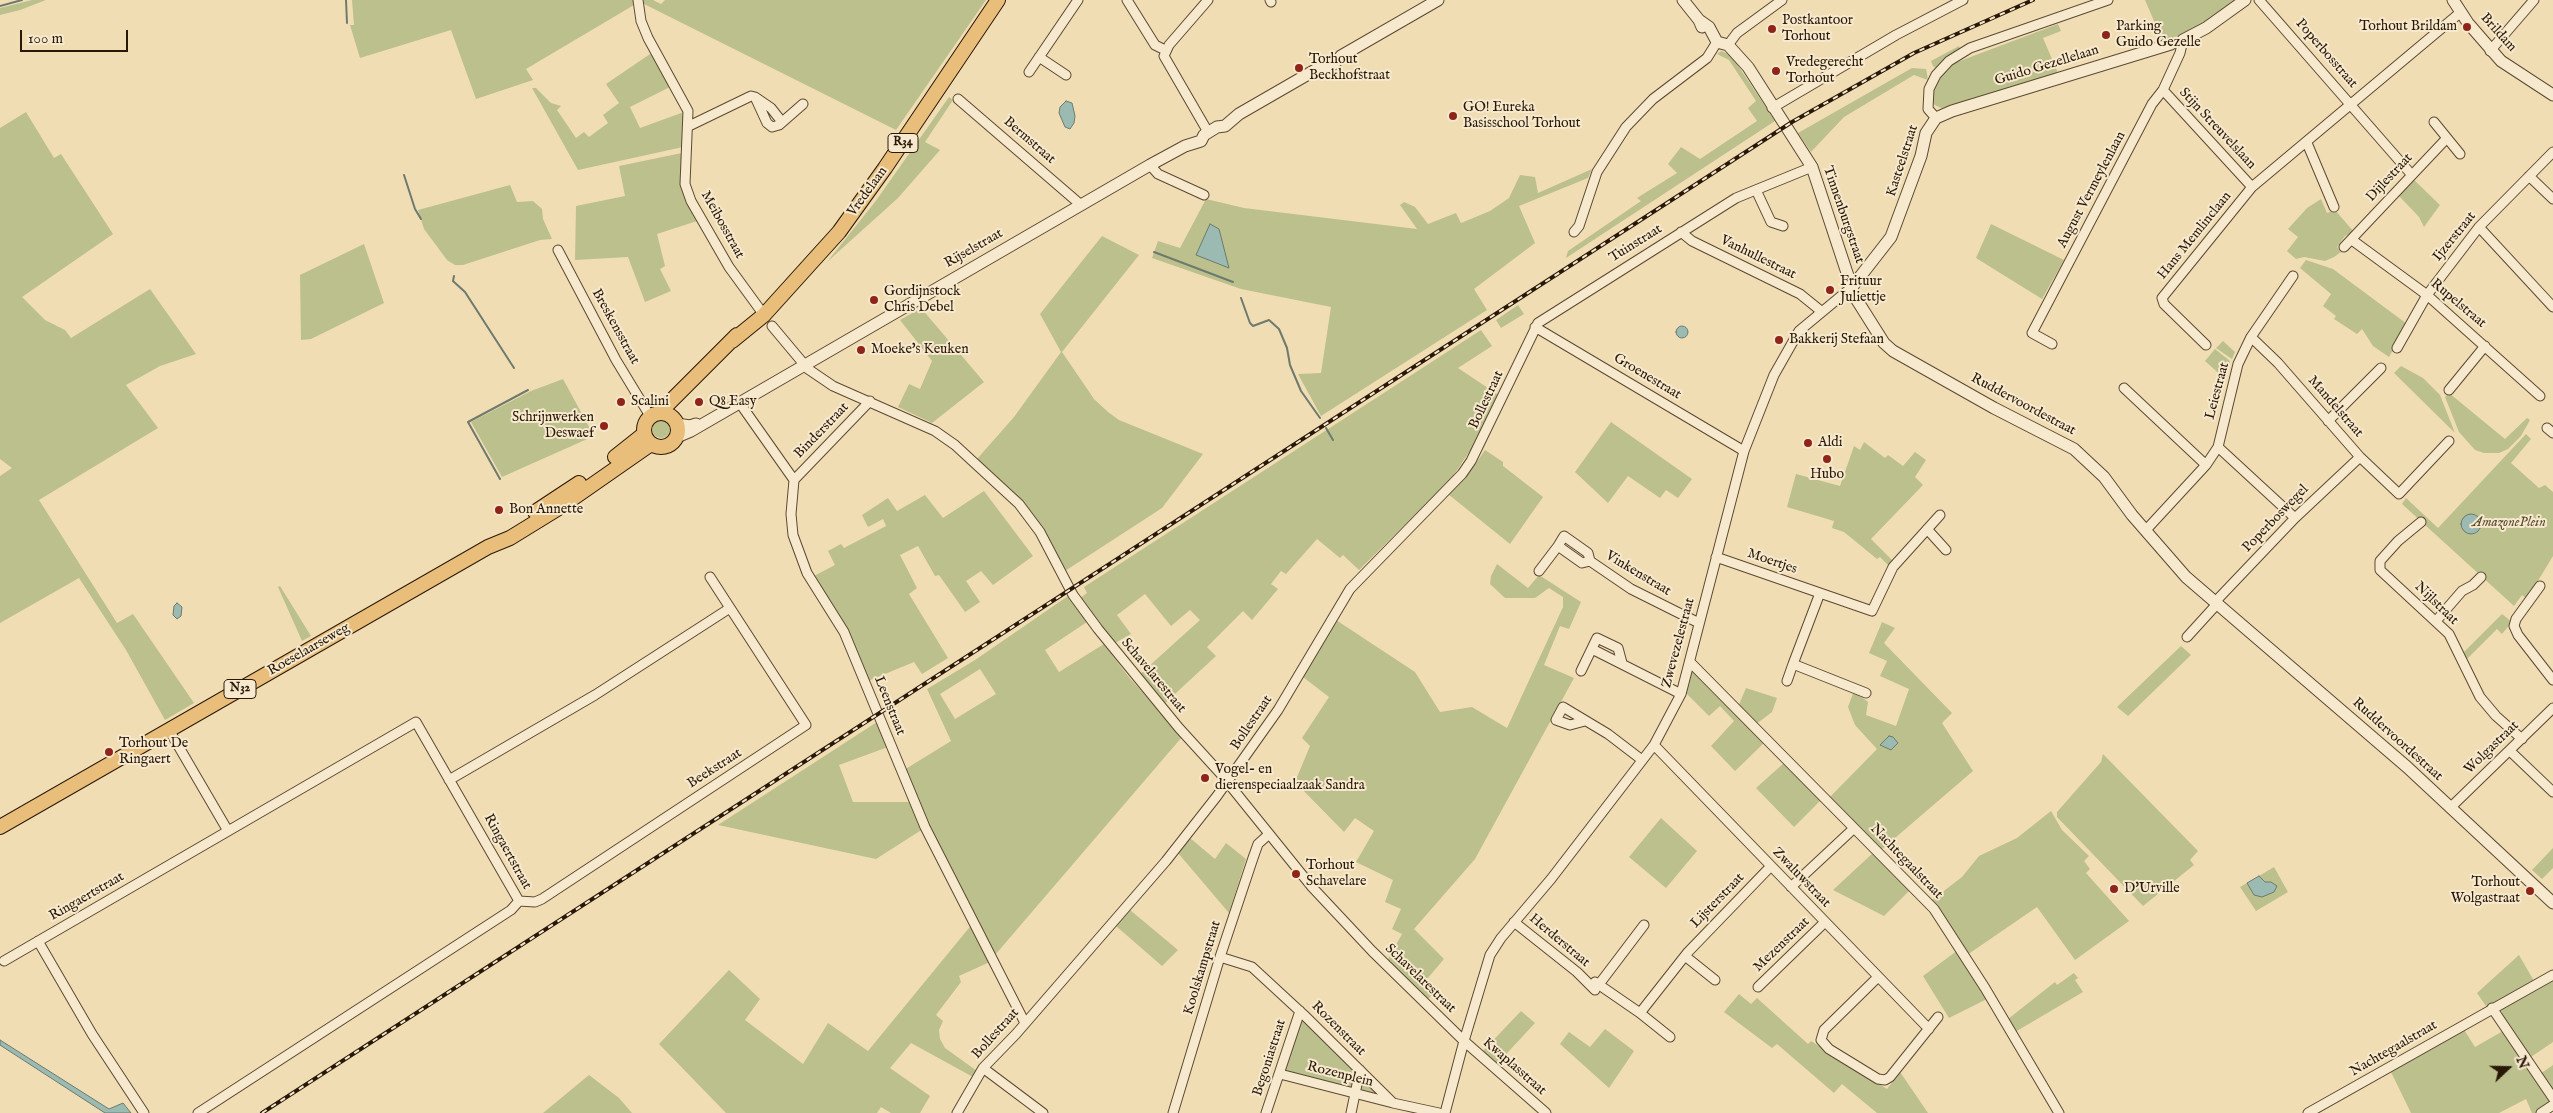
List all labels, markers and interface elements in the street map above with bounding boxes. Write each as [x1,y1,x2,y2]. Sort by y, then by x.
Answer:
street label: Brildam [2476,10,2520,56]
place label: Postkantoor Torhout [1782,13,1853,46]
street label: Poperbosstraat [2291,16,2361,92]
place label: Parking Guido Gezelle [2116,19,2201,52]
place label: Torhout Brildam [2359,19,2457,35]
scale bar [22,20,130,52]
marker: Torhout Brildam [2461,21,2473,33]
marker: Postkantoor Torhout [1766,23,1778,35]
text: 100 m [28,29,63,48]
marker: Parking Guido Gezelle [2100,29,2112,41]
street label: Guido Gezellelaan [1993,42,2101,90]
place label: Torhout Beckhofstraat [1309,52,1390,84]
place label: Vredegerecht Torhout [1786,55,1864,88]
marker: Torhout Beckhofstraat [1293,62,1305,74]
marker: Vredegerecht Torhout [1770,65,1782,77]
street label: Stijn Streuvelslaan [2175,85,2259,173]
place label: GO! Eureka Basisschool Torhout [1463,100,1581,132]
marker: GO! Eureka Basisschool Torhout [1447,110,1459,122]
street label: Bermstraat [1000,114,1058,168]
street label: Kasteelstraat [1884,123,1922,199]
street label: August Vermeylenlaan [2054,129,2130,251]
road number: R34 [888,134,918,152]
street label: Dijlestraat [2363,150,2417,206]
street label: Vredelaan [844,164,892,220]
street label: Tinnenburgstraat [1818,164,1868,266]
street label: Meibosstraat [697,188,747,262]
street label: Hans Memlinclaan [2154,189,2236,283]
street label: Ijzerstraat [2430,209,2480,265]
street label: Tuinstraat [1606,221,1666,267]
street label: Rijselstraat [942,226,1006,272]
street label: Vanhullestraat [1717,232,1799,284]
place label: Frituur Juliettje [1840,274,1886,306]
street label: Rupelstraat [2427,276,2489,332]
place label: Gordijnstock Chris Debel [884,284,960,316]
marker: Frituur Juliettje [1824,284,1836,296]
street label: Breskensstraat [587,286,643,368]
marker: Gordijnstock Chris Debel [868,294,880,306]
place label: Bakkerij Stefaan [1789,332,1884,348]
marker: Bakkerij Stefaan [1773,334,1785,346]
place label: Moeke's Keuken [871,342,969,358]
marker: Moeke's Keuken [855,344,867,356]
street label: Groenestraat [1610,350,1684,404]
street label: Leiestraat [2202,361,2234,421]
street label: Bollestraat [1466,368,1508,432]
street label: Ruddervoordestraat [1968,370,2078,440]
street label: Mandelstraat [2304,373,2366,441]
place label: Scalini [631,394,669,410]
place label: Q8 Easy [709,394,757,410]
marker: Scalini [615,396,627,408]
marker: Q8 Easy [693,396,705,408]
street label: Binderstraat [791,400,853,462]
place label: Schrijnwerken Deswaef [512,410,594,442]
marker: Schrijnwerken Deswaef [598,420,610,432]
place label: Aldi [1818,435,1842,451]
marker: Aldi [1802,437,1814,449]
marker: Hubo [1821,453,1833,465]
place label: Hubo [1810,467,1844,483]
street label: Poperboswegel [2239,482,2313,556]
place label: Bon Annette [509,502,583,518]
marker: Bon Annette [493,504,505,516]
park label: AmazonePlein [2472,515,2546,531]
street label: Moertjes [1745,546,1799,578]
street label: Vinkenstraat [1602,548,1674,600]
street label: Nijlstraat [2411,579,2461,629]
street label: Zwevezelestraat [1659,596,1699,690]
street label: Roeselaarseweg [265,620,353,680]
street label: Schavelarestraat [1117,635,1189,717]
street label: Leenstraat [870,674,908,738]
road number: N32 [224,680,256,699]
street label: Bollestraat [1228,692,1276,754]
street label: Ruddervoordestraat [2348,695,2446,785]
street label: Wolgastraat [2461,718,2523,778]
place label: Torhout De Ringaert [119,736,188,769]
street label: Beekstraat [685,745,745,793]
marker: Torhout De Ringaert [103,746,115,758]
place label: Vogel- en dierenspeciaalzaak Sandra [1215,762,1365,794]
marker: Vogel- en dierenspeciaalzaak Sandra [1199,772,1211,784]
street label: Ringaertstraat [479,811,535,893]
street label: Nachtegaalstraat [1866,821,1946,903]
street label: Zwaluwstraat [1768,845,1834,911]
place label: Torhout Schavelare [1306,858,1367,890]
marker: Torhout Schavelare [1290,868,1302,880]
street label: Ringaertstraat [47,869,127,925]
street label: Lijsterstraat [1688,870,1748,932]
place label: Torhout Wolgastraat [2451,875,2520,908]
place label: D'Urville [2124,881,2180,897]
marker: D'Urville [2108,883,2120,895]
marker: Torhout Wolgastraat [2524,885,2536,897]
street label: Herderstraat [1525,911,1593,971]
street label: Mezenstraat [1750,914,1814,976]
street label: Koolskampstraat [1181,919,1225,1017]
street label: Schavelarestraat [1381,941,1459,1017]
street label: Rozenstraat [1307,998,1369,1060]
street label: Bollestraat [969,1005,1023,1063]
street label: Begoniastraat [1250,1017,1290,1099]
street label: Nachtegaalstraat [2347,1017,2441,1081]
street label: Kwaplasstraat [1479,1035,1549,1099]
north arrow [2483,1043,2533,1093]
text: N [2511,1054,2533,1072]
street label: Rozenplein [1305,1059,1375,1091]

